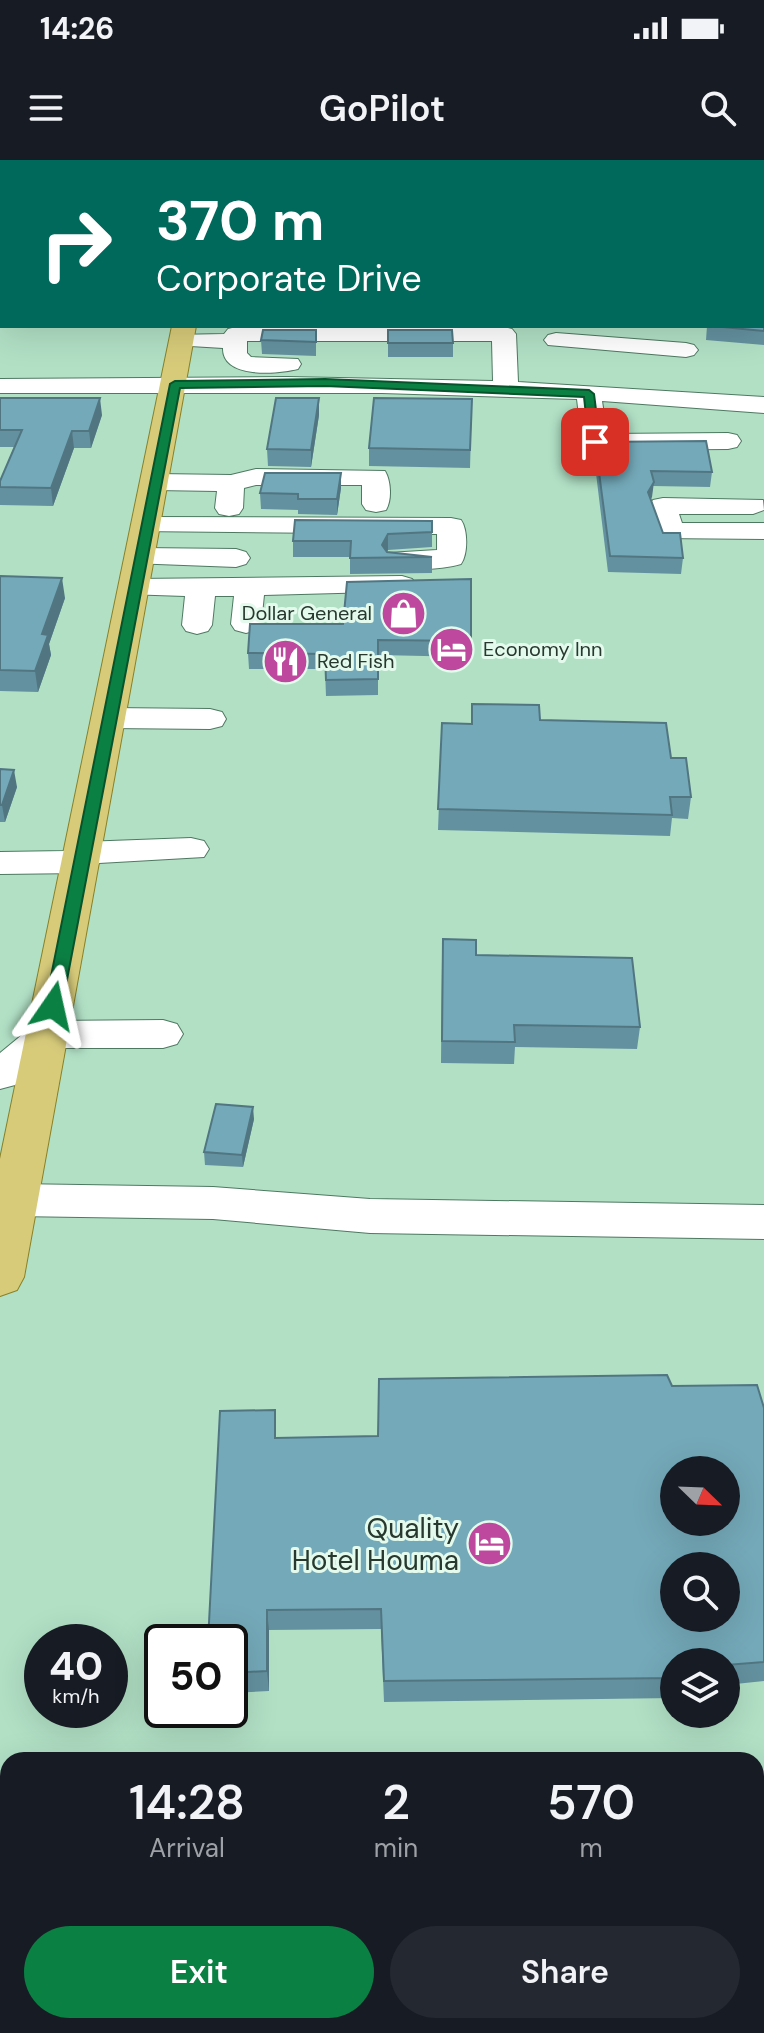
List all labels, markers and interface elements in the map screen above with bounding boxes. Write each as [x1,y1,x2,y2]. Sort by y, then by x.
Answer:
text: 14:26 [40,9,114,48]
text: GoPilot [319,85,445,132]
icon: menu [24,86,68,130]
icon: search [696,86,740,130]
text: 370 m [156,184,324,257]
icon: right [24,192,128,296]
text: Corporate Drive [156,255,422,302]
pin [561,408,629,476]
icon: arrive [573,420,617,464]
shop icon: Dollar General [379,589,427,637]
place label: Dollar General [242,600,372,626]
hotel icon: Economy Inn [428,625,476,673]
place label: Economy Inn [483,636,603,662]
restaurant icon: Red Fish [262,637,310,685]
place label: Red Fish [317,648,395,674]
position arrow [11,964,95,1048]
north arrow [660,1456,740,1536]
map controls [660,1456,740,1728]
place label: Quality Hotel Houma [292,1510,459,1579]
hotel icon: Quality Hotel Houma [466,1520,514,1568]
button: search [660,1552,740,1632]
speed limit sign: 50 [144,1624,248,1728]
text: 40 [49,1640,103,1692]
button: layers [660,1648,740,1728]
text: km/h [52,1683,100,1709]
text: 14:28 [129,1771,245,1834]
text: 2 [382,1771,410,1834]
text: 570 [547,1771,635,1834]
text: Arrival [149,1831,225,1865]
text: min [374,1831,418,1865]
text: m [579,1831,603,1865]
button: Exit [24,1926,374,2018]
button: Share [390,1926,740,2018]

